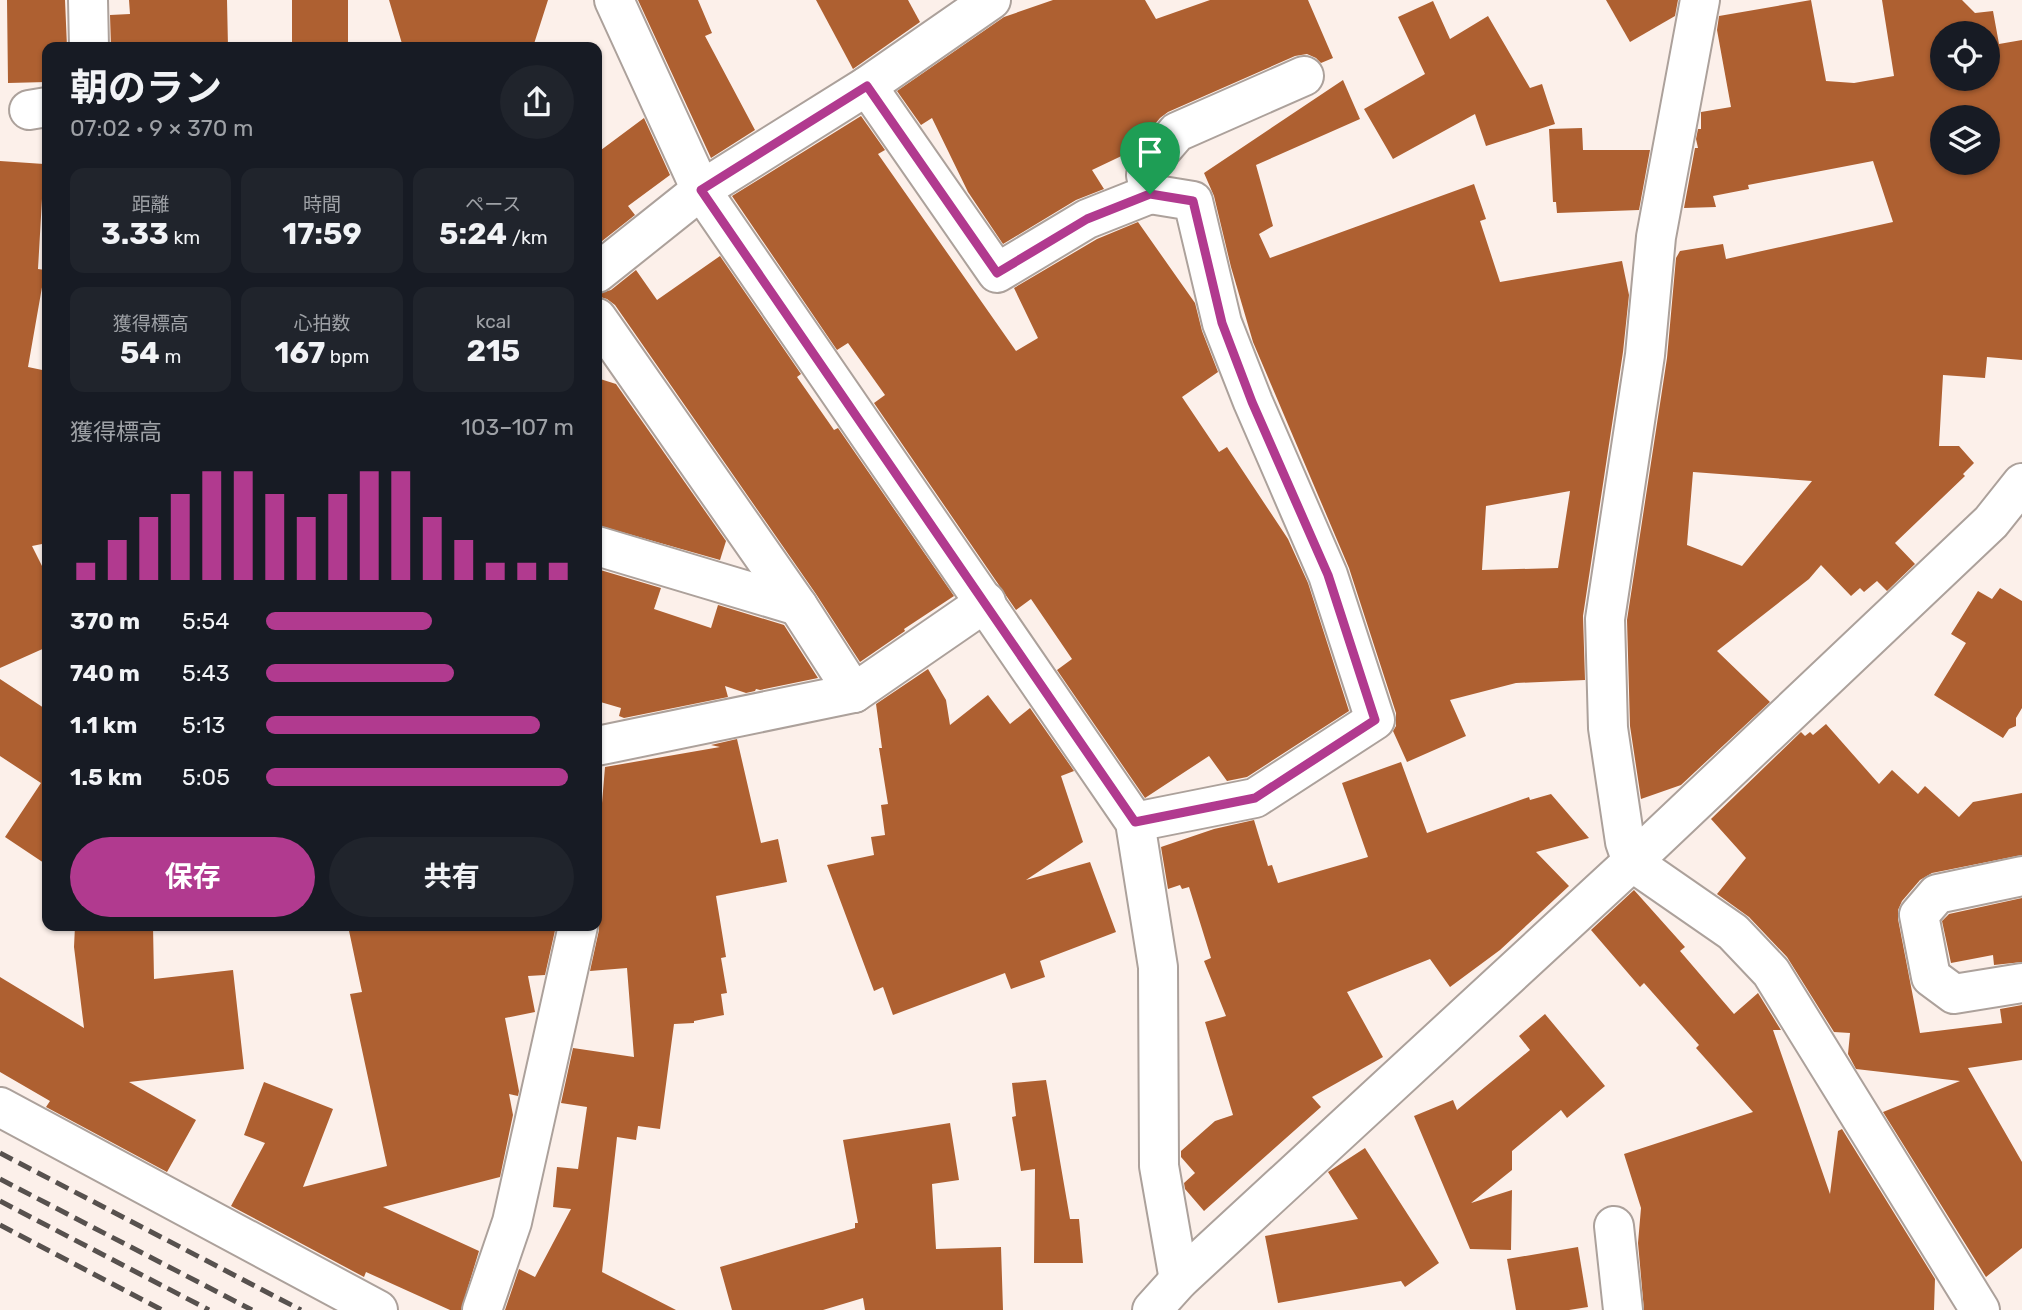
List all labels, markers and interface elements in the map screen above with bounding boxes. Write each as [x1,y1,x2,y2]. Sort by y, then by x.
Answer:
map controls [1930,21,2000,175]
button: locate [1930,21,2000,91]
text: 朝のラン [70,65,222,111]
button: share [500,65,574,139]
button: layers [1930,105,2000,175]
text: 07:02 · 9 × 370 m [70,114,253,142]
pin [1120,122,1180,194]
icon: arrive [1131,133,1169,171]
text: 距離 [132,193,170,216]
text: 時間 [303,193,341,216]
text: ペース [465,193,521,216]
text: 3.33 [101,216,169,252]
text: 17:59 [282,216,362,252]
text: 5:24 [439,216,507,252]
text: km [169,226,200,249]
text: /km [507,226,548,249]
text: kcal [476,310,511,333]
text: 獲得標高 [113,312,189,335]
text: 心拍数 [293,312,351,335]
text: 215 [466,333,520,369]
text: 54 [120,335,160,371]
text: 167 [275,335,325,371]
text: m [160,345,181,368]
text: bpm [325,345,369,368]
text: 103–107 m [461,413,574,441]
text: 獲得標高 [70,418,162,446]
text: 370 m [70,607,140,635]
text: 5:54 [182,607,230,635]
text: 740 m [70,659,140,687]
text: 5:43 [182,659,230,687]
text: 1.1 km [70,711,137,739]
text: 5:13 [182,711,225,739]
text: 1.5 km [70,763,142,791]
text: 5:05 [182,763,230,791]
button: 保存 [70,837,315,917]
button: 共有 [329,837,574,917]

